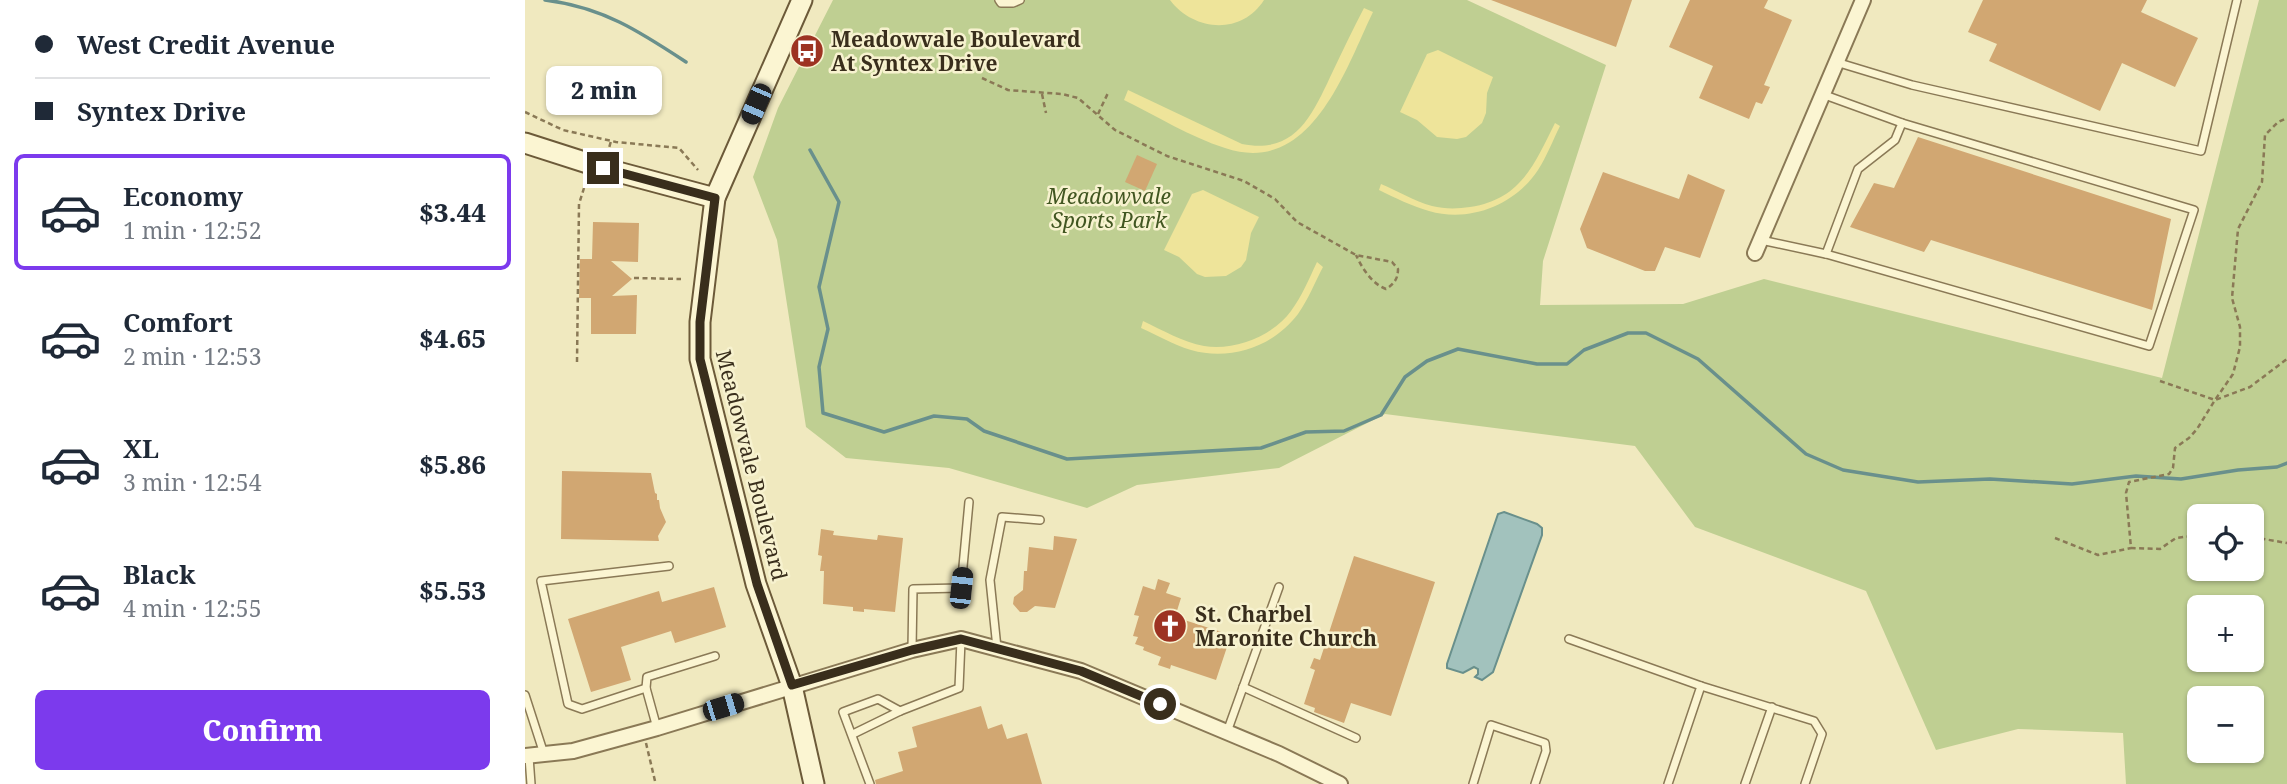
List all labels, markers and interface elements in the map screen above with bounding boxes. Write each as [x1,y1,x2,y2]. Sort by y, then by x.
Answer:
place label: Meadowvale Boulevard At Syntex Drive [831,25,1081,77]
text: West Credit Avenue [77,26,335,62]
bus stop icon: Meadowvale Boulevard At Syntex Drive [788,32,826,70]
callout: 2 min [545,66,661,116]
text: 2 min [571,74,637,106]
car [739,81,774,127]
text: Syntex Drive [77,93,246,129]
route end [587,152,619,184]
text: Economy [123,178,243,214]
icon: car [39,181,102,244]
park label: Meadowvale Sports Park [1046,182,1171,234]
text: $3.44 [419,194,486,230]
text: 1 min · 12:52 [123,214,261,246]
text: Comfort [123,304,233,340]
icon: car [39,307,102,370]
text: $4.65 [419,320,486,356]
text: 2 min · 12:53 [123,340,261,372]
street label: Meadowvale Boulevard [710,347,794,583]
text: XL [123,430,159,466]
icon: car [39,433,102,496]
text: $5.86 [419,446,486,482]
text: 3 min · 12:54 [123,466,261,498]
map controls [2187,504,2264,763]
button: locate [2187,504,2264,581]
text: Black [123,556,196,592]
icon: car [39,559,102,622]
car [949,566,974,610]
text: $5.53 [419,572,486,608]
text: 4 min · 12:55 [123,592,261,624]
button: + [2187,595,2264,672]
place label: St. Charbel Maronite Church [1195,600,1377,652]
church icon: St. Charbel Maronite Church [1151,607,1189,645]
button: − [2187,686,2264,763]
route start [1144,688,1176,720]
button: Confirm [35,690,490,770]
car [700,691,747,723]

